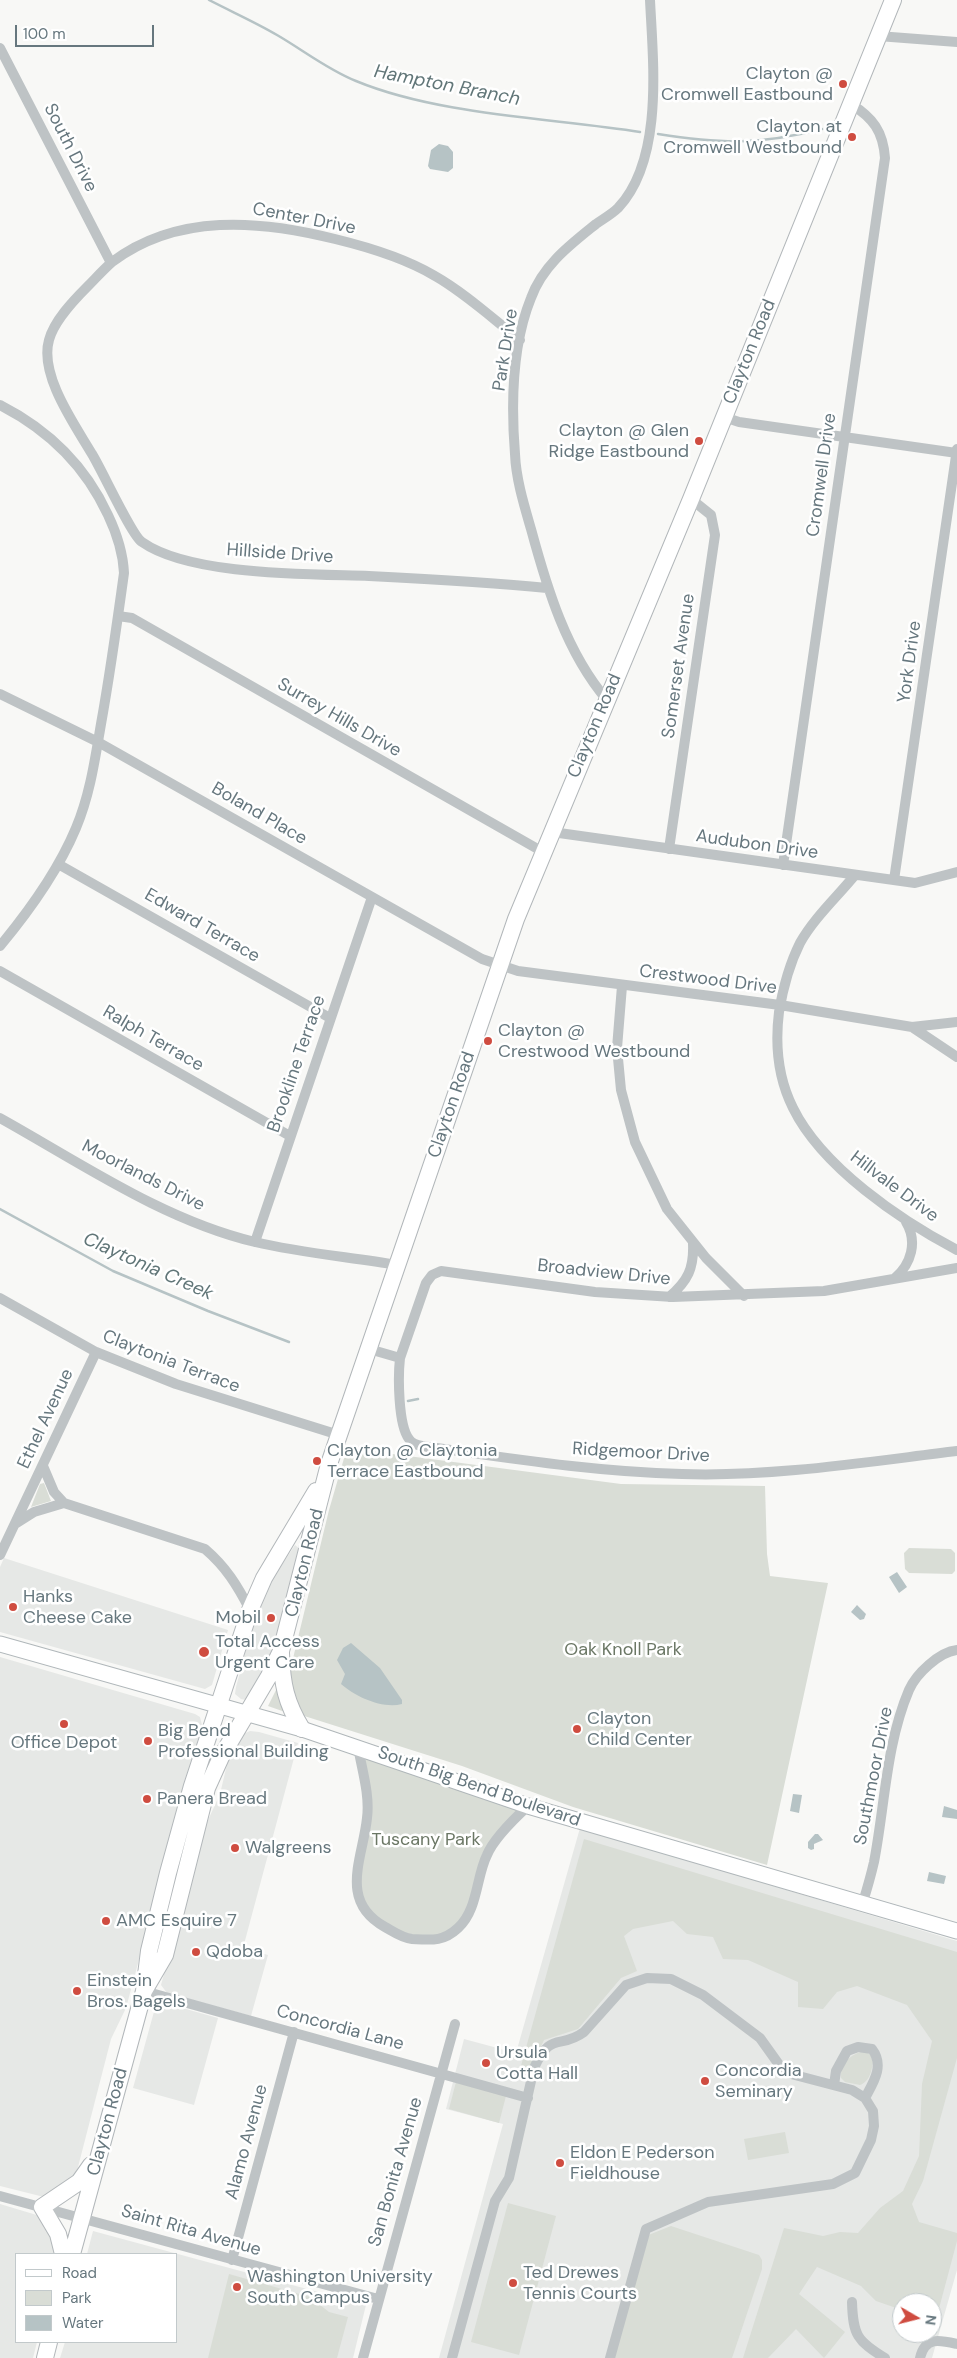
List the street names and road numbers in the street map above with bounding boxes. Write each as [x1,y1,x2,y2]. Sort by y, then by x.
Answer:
street label: South Drive [39,100,101,196]
street label: Center Drive [251,198,357,240]
street label: Clayton Road [719,297,781,407]
street label: Park Drive [489,307,523,393]
street label: Cromwell Drive [803,412,841,538]
street label: Hillside Drive [226,539,334,569]
street label: Somerset Avenue [658,592,700,740]
street label: York Drive [894,620,926,704]
street label: Clayton Road [563,671,627,781]
street label: Surrey Hills Drive [273,674,405,762]
street label: Boland Place [207,778,311,850]
street label: Audubon Drive [694,826,820,864]
street label: Edward Terrace [141,884,263,968]
street label: Crestwood Drive [638,961,778,999]
street label: Brookline Terrace [263,993,331,1135]
street label: Ralph Terrace [99,1001,207,1077]
street label: Clayton Road [424,1049,480,1161]
street label: Moorlands Drive [78,1136,208,1216]
street label: Hillvale Drive [846,1147,942,1227]
street label: Broadview Drive [536,1255,672,1291]
street label: Claytonia Terrace [99,1326,243,1398]
street label: Ethel Avenue [13,1366,79,1472]
street label: Ridgemoor Drive [572,1439,710,1467]
street label: Clayton Road [281,1507,329,1619]
street label: Southmoor Drive [850,1705,898,1847]
street label: South Big Bend Boulevard [375,1742,583,1832]
street label: Concordia Lane [274,2001,406,2055]
street label: Clayton Road [83,2066,133,2178]
street label: Alamo Avenue [221,2082,273,2202]
street label: San Bonita Avenue [364,2095,428,2249]
street label: Saint Rita Avenue [119,2201,263,2261]

